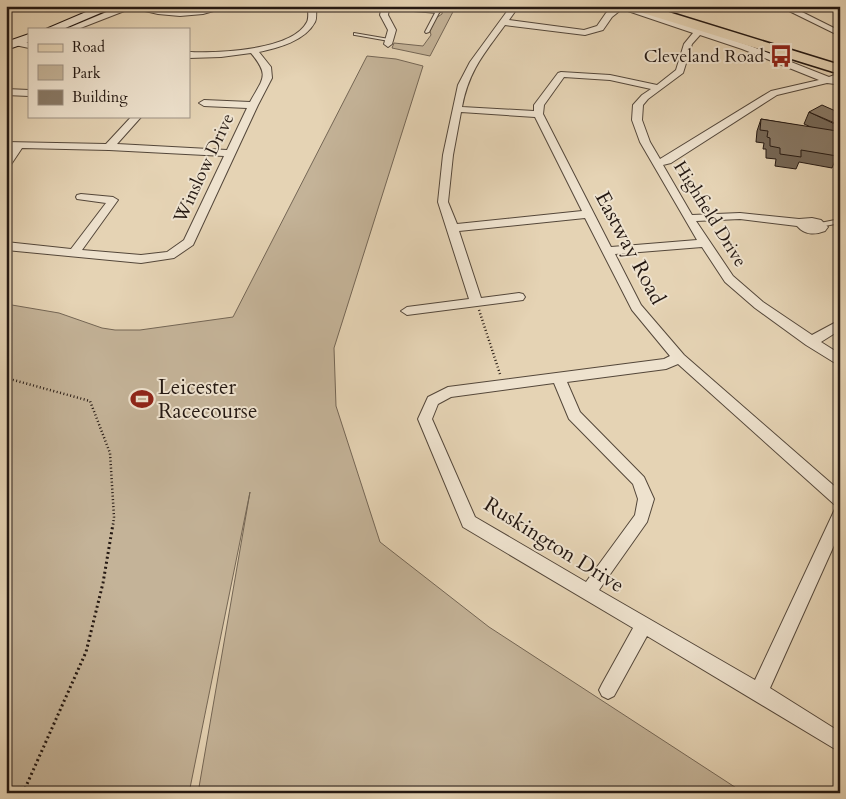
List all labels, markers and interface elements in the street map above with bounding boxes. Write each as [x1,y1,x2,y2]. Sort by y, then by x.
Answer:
legend [28,28,190,118]
text: Road [72,37,105,57]
bus stop icon: Cleveland Road [768,43,794,69]
place label: Cleveland Road [644,44,764,69]
text: Park [72,63,101,83]
text: Building [72,87,128,107]
street label: Winslow Drive [167,109,240,228]
street label: Highfield Drive [667,156,753,272]
street label: Eastway Road [588,186,672,310]
place label: Leicester Racecourse [158,373,257,426]
sports icon: Leicester Racecourse [129,386,155,412]
street label: Ruskington Drive [478,490,630,600]

